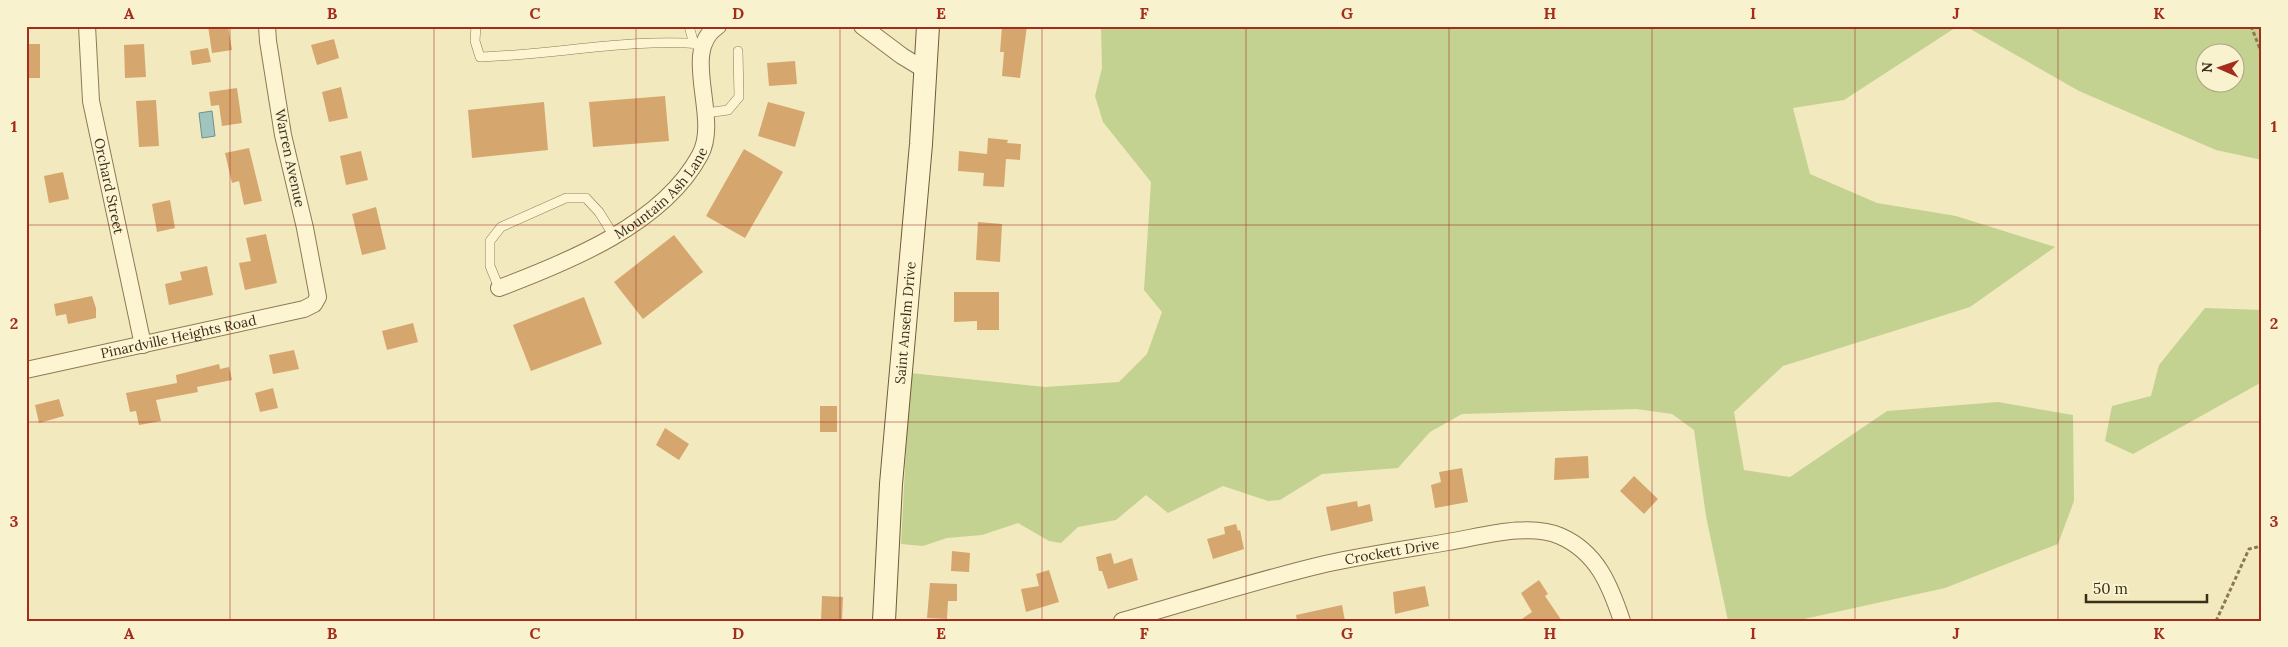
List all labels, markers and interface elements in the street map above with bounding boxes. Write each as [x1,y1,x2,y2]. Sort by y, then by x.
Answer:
text: A [124,3,135,23]
text: B [327,3,338,23]
text: C [529,3,541,23]
text: D [732,3,744,23]
text: E [936,3,946,23]
text: F [1139,3,1149,23]
text: G [1341,3,1353,23]
text: H [1544,3,1557,23]
text: I [1750,3,1756,23]
text: J [1952,3,1960,23]
text: K [2153,3,2165,23]
north arrow [2196,42,2246,92]
text: N [2198,62,2216,73]
street label: Warren Avenue [271,107,309,209]
text: 1 [11,116,17,136]
text: 1 [2271,116,2277,136]
street label: Orchard Street [90,136,128,236]
street label: Mountain Ash Lane [611,144,712,243]
street label: Saint Anselm Drive [891,260,920,385]
street label: Pinardville Heights Road [99,311,258,362]
text: 2 [10,313,18,333]
text: 2 [2270,313,2278,333]
text: 3 [10,511,19,531]
text: 3 [2270,511,2279,531]
street label: Crockett Drive [1343,535,1441,569]
scale bar [2086,572,2207,604]
text: 50 m [2093,579,2128,598]
text: A [124,623,135,643]
text: B [327,623,338,643]
text: C [529,623,541,643]
text: D [732,623,744,643]
text: E [936,623,946,643]
text: F [1139,623,1149,643]
text: G [1341,623,1353,643]
text: H [1544,623,1557,643]
text: I [1750,623,1756,643]
text: J [1952,623,1960,643]
text: K [2153,623,2165,643]

